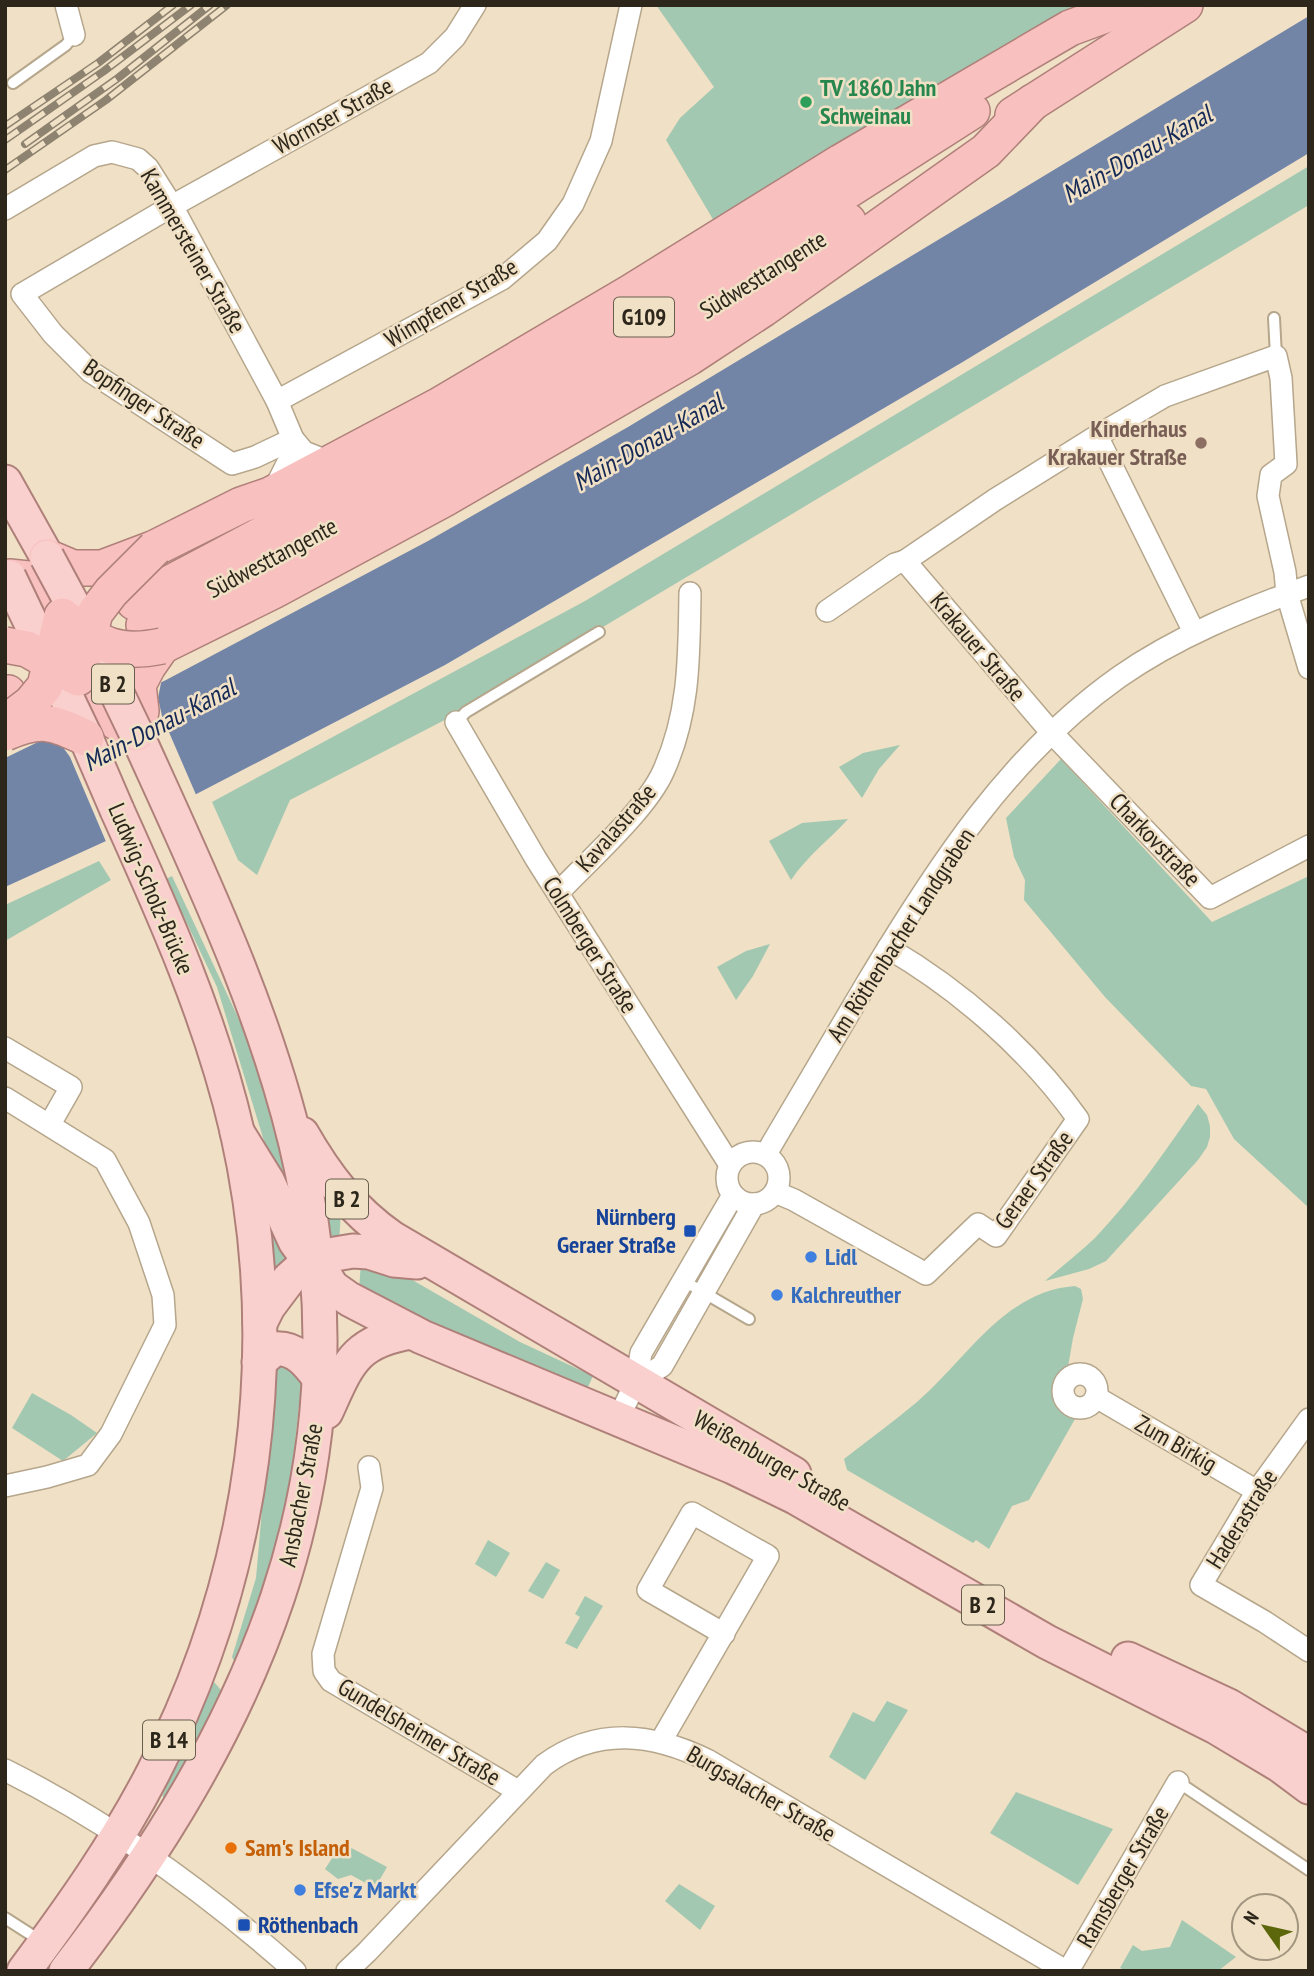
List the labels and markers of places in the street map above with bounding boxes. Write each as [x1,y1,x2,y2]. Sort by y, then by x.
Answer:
place label: TV 1860 Jahn Schweinau [820,72,936,131]
marker: TV 1860 Jahn Schweinau [798,94,814,110]
place label: Kinderhaus Krakauer Straße [1048,413,1187,472]
marker: Kinderhaus Krakauer Straße [1193,435,1209,451]
place label: Nürnberg Geraer Straße [557,1201,676,1260]
marker: Nürnberg Geraer Straße [682,1223,698,1239]
place label: Lidl [825,1241,857,1272]
marker: Lidl [803,1249,819,1265]
place label: Kalchreuther [791,1279,902,1310]
marker: Kalchreuther [769,1287,785,1303]
place label: Sam's Island [245,1832,350,1863]
marker: Sam's Island [223,1840,239,1856]
place label: Efse'z Markt [314,1874,416,1905]
marker: Efse'z Markt [292,1882,308,1898]
place label: Röthenbach [258,1909,358,1940]
marker: Röthenbach [236,1917,252,1933]

